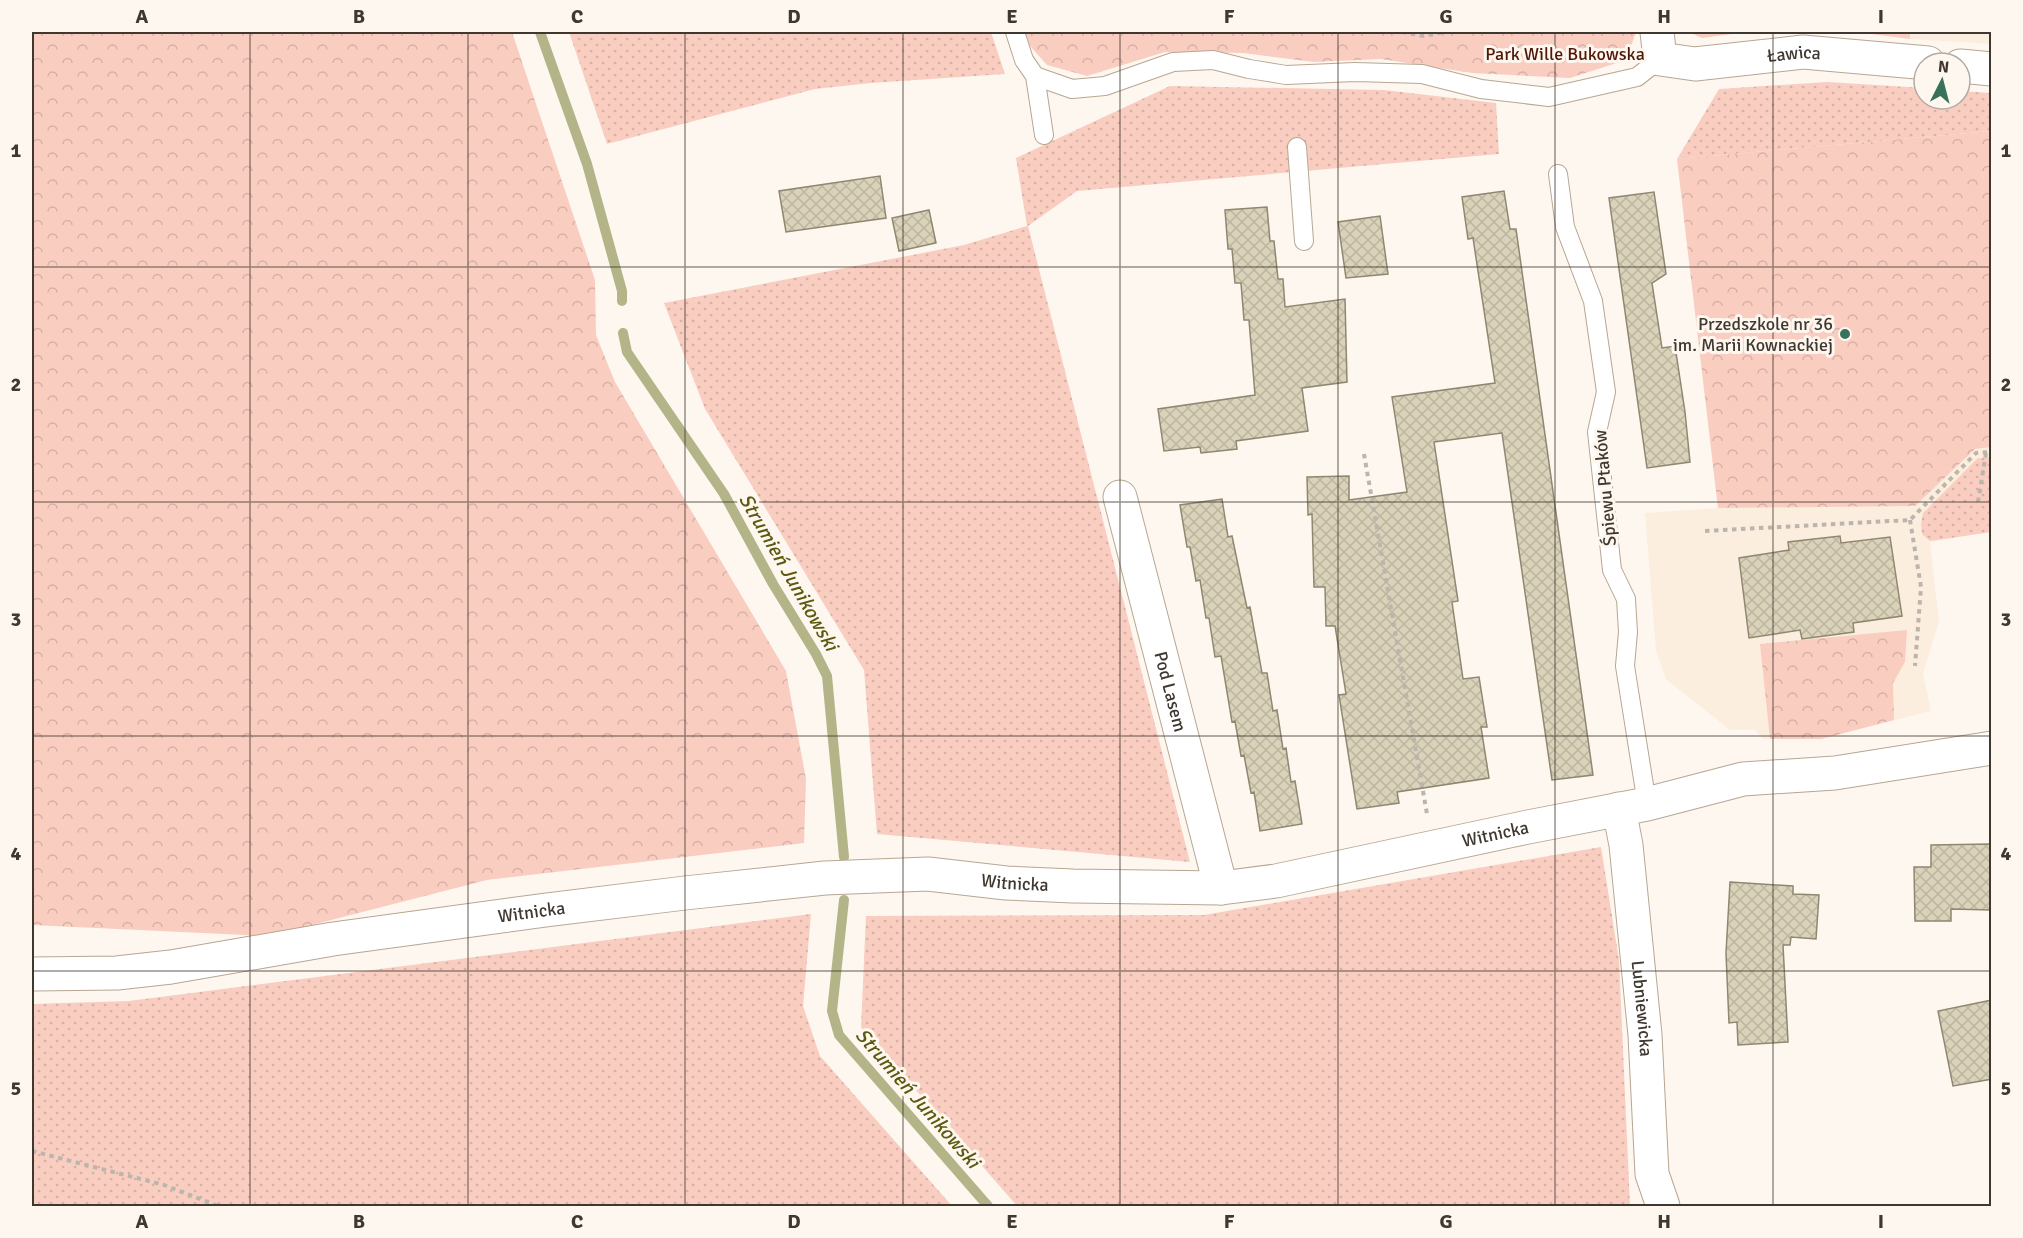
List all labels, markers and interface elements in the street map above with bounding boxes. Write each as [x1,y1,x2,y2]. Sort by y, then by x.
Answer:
text: A [136,4,149,29]
text: B [353,4,365,29]
text: C [571,4,583,29]
text: D [787,4,801,29]
text: E [1006,4,1018,29]
text: F [1224,4,1235,29]
text: G [1439,4,1453,29]
text: H [1657,4,1671,29]
text: I [1878,4,1884,29]
street label: Ławica [1766,41,1822,67]
park label: Park Wille Bukowska [1485,43,1645,65]
north arrow [1912,51,1972,111]
text: N [1937,57,1950,78]
text: 1 [11,138,22,163]
text: 1 [2001,138,2012,163]
place label: Przedszkole nr 36 im. Marii Kownackiej [1673,313,1833,356]
marker: Przedszkole nr 36 im. Marii Kownackiej [1838,327,1852,341]
text: 2 [11,372,21,397]
text: 2 [2001,372,2011,397]
street label: Śpiewu Ptaków [1589,429,1621,547]
water label: Strumień Junikowski [733,489,845,657]
text: 3 [11,607,21,632]
text: 3 [2001,607,2011,632]
street label: Pod Lasem [1149,649,1191,734]
street label: Witnicka [1460,816,1531,852]
text: 4 [11,841,22,866]
text: 4 [2001,841,2012,866]
street label: Witnicka [980,869,1049,896]
street label: Witnicka [496,897,566,927]
street label: Lubniewicka [1627,959,1657,1057]
water label: Strumień Junikowski [850,1023,986,1175]
text: 5 [11,1076,21,1101]
text: 5 [2001,1076,2011,1101]
text: A [136,1209,149,1234]
text: B [353,1209,365,1234]
text: C [571,1209,583,1234]
text: D [787,1209,801,1234]
text: E [1006,1209,1018,1234]
text: F [1224,1209,1235,1234]
text: G [1439,1209,1453,1234]
text: H [1657,1209,1671,1234]
text: I [1878,1209,1884,1234]

